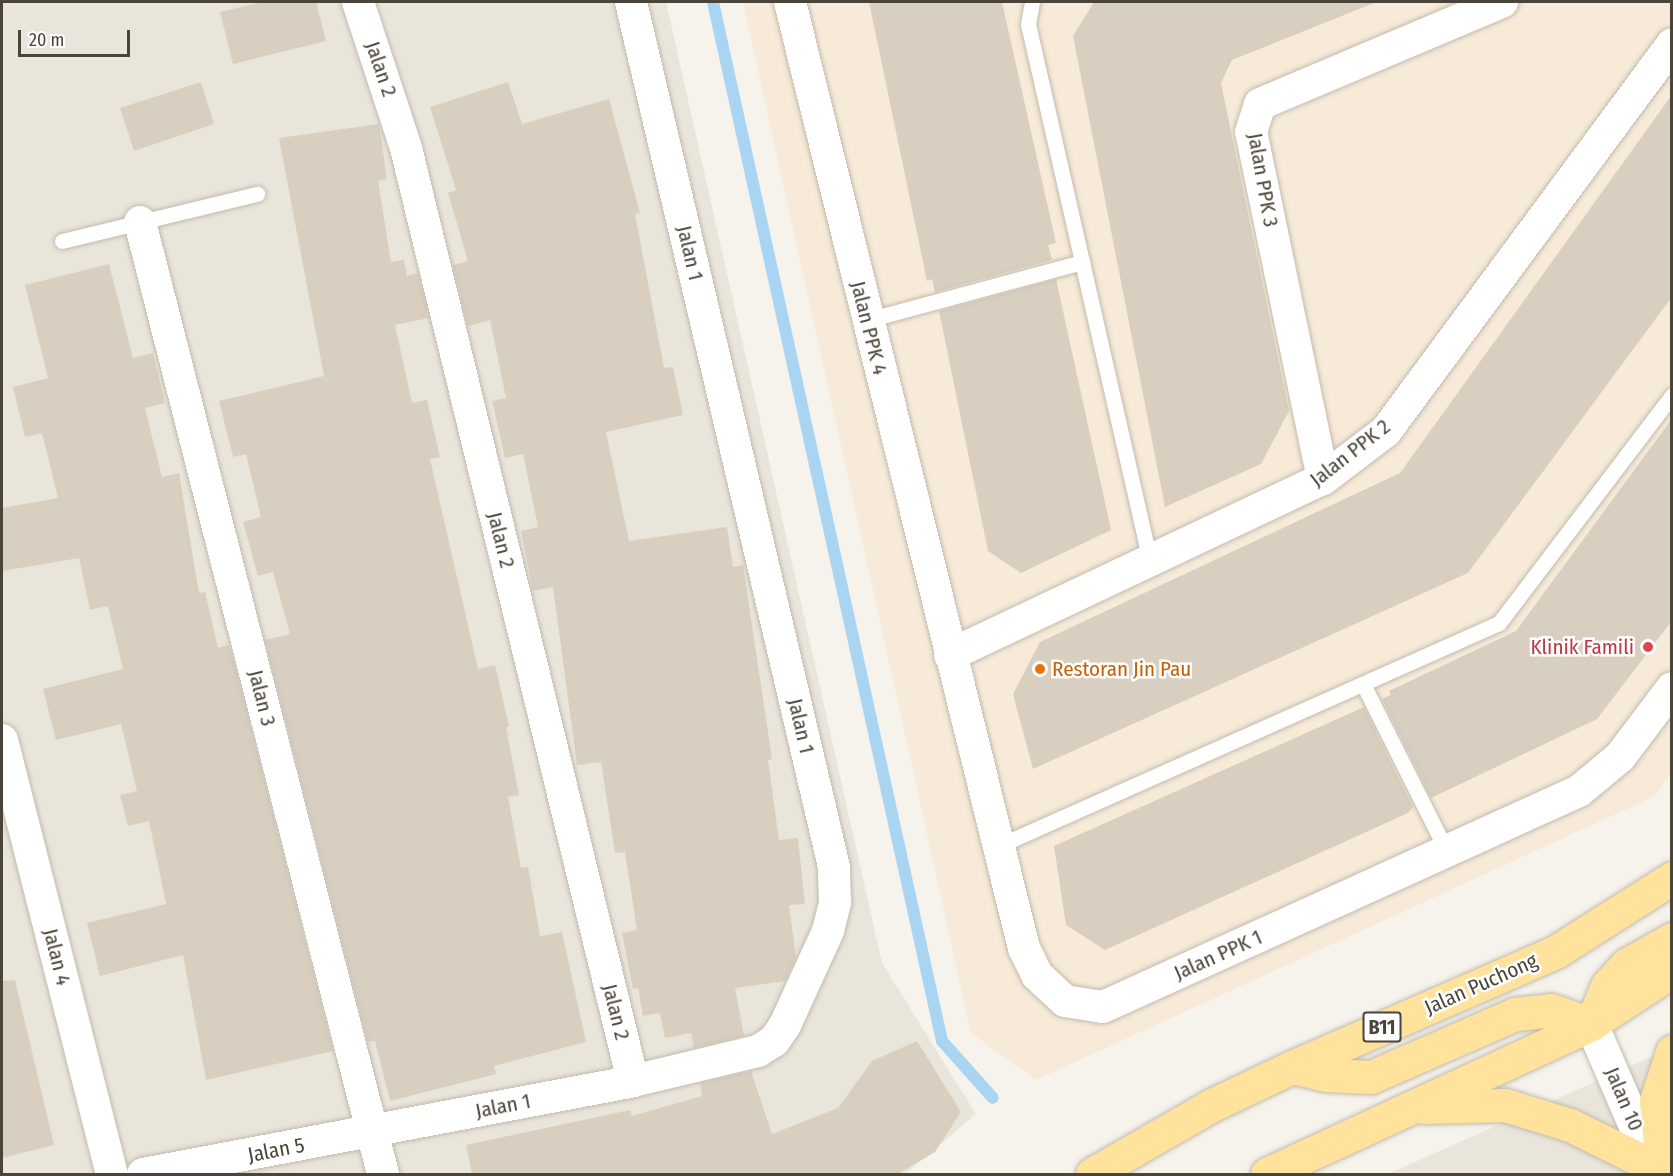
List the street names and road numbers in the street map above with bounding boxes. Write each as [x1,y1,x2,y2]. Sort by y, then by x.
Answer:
street label: Jalan 2 [360,38,402,100]
street label: Jalan PPK 3 [1242,131,1284,229]
street label: Jalan 1 [671,223,709,283]
street label: Jalan PPK 4 [845,279,893,377]
street label: Jalan PPK 2 [1305,414,1395,492]
street label: Jalan 2 [482,509,520,571]
street label: Jalan 3 [243,667,281,729]
street label: Jalan 1 [782,696,820,756]
street label: Jalan PPK 1 [1170,924,1266,986]
street label: Jalan 4 [38,926,76,988]
street label: Jalan Puchong [1421,948,1541,1020]
street label: Jalan 2 [597,981,635,1043]
road number: B11 [1362,1010,1402,1044]
street label: Jalan 10 [1599,1063,1649,1135]
street label: Jalan 1 [473,1088,533,1124]
street label: Jalan 5 [246,1132,306,1168]

